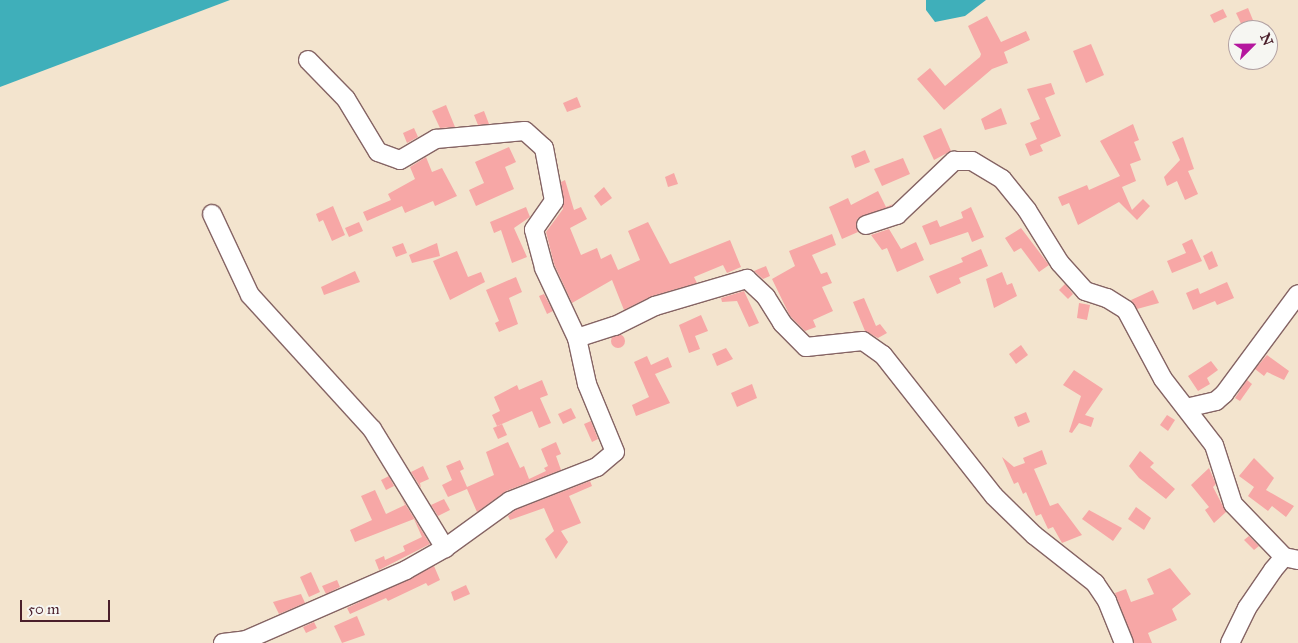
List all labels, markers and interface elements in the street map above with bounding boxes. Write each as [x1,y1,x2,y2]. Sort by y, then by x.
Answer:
north arrow [1228,20,1278,70]
text: N [1256,31,1276,48]
scale bar [22,590,112,622]
text: 50 m [28,600,60,618]

